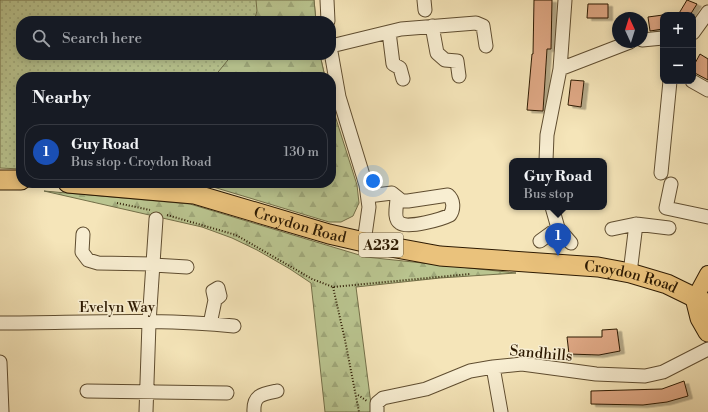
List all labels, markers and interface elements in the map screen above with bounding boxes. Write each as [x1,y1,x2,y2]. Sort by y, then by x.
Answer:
north arrow [612,12,648,48]
map controls [660,12,696,84]
button: + [660,12,696,48]
search box [16,16,336,60]
icon: search [30,27,52,49]
text: Search here [62,29,142,48]
button: − [660,48,696,84]
text: Nearby [32,87,91,109]
text: Guy Road [71,135,139,154]
text: 1 [43,144,49,160]
text: 130 m [284,144,319,160]
text: Bus stop · Croydon Road [71,154,211,170]
popup [509,158,607,210]
text: Guy Road [524,167,592,186]
your location [363,171,383,191]
text: Bus stop [524,186,574,202]
street label: Croydon Road [251,203,349,248]
pin: 1 [545,223,571,256]
road number: A232 [359,233,403,257]
street label: Croydon Road [584,257,681,298]
street label: Evelyn Way [79,298,156,317]
street label: Sandhills [509,341,573,366]

